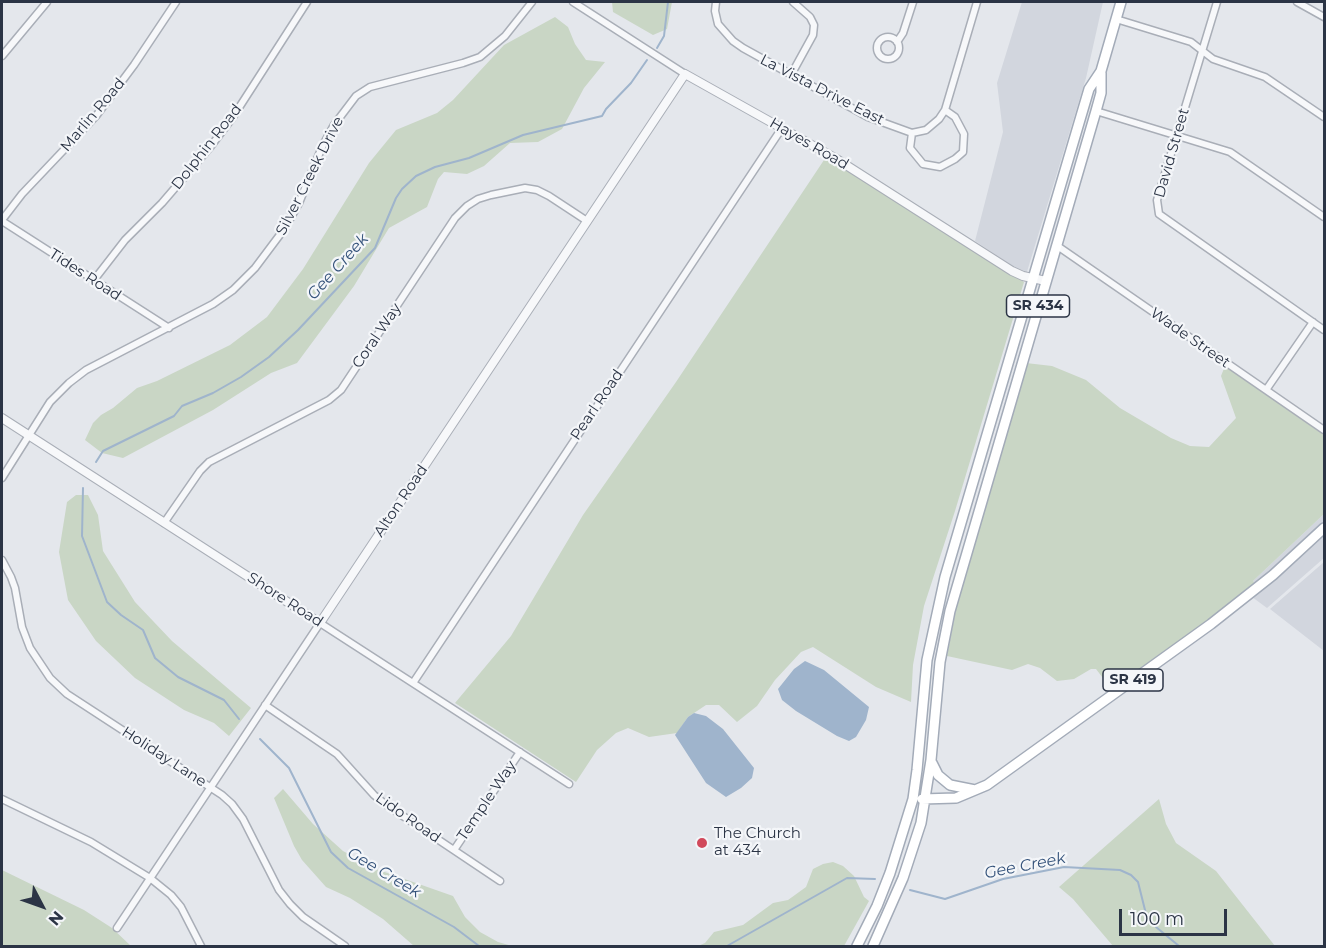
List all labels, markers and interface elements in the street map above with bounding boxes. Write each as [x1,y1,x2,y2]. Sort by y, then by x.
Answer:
street label: La Vista Drive East [757,51,887,129]
street label: Marlin Road [57,75,129,155]
street label: Dolphin Road [168,101,246,193]
street label: David Street [1151,106,1193,200]
street label: Silver Creek Drive [272,114,348,238]
street label: Hayes Road [766,114,852,174]
water label: Gee Creek [303,230,373,304]
street label: Tides Road [46,245,124,305]
road number: SR 434 [1006,295,1070,317]
street label: Coral Way [349,300,405,372]
street label: Wade Street [1147,304,1233,372]
street label: Pearl Road [567,366,627,444]
street label: Alton Road [370,461,432,541]
street label: Shore Road [244,569,326,631]
road number: SR 419 [1103,669,1163,691]
street label: Holiday Lane [118,723,210,791]
street label: Temple Way [454,758,520,844]
street label: Lido Road [372,789,444,847]
place label: The Church at 434 [714,825,801,860]
marker: The Church at 434 [695,836,709,850]
water label: Gee Creek [344,844,424,902]
water label: Gee Creek [983,849,1067,883]
north arrow [12,876,72,936]
scale bar [1122,897,1230,935]
text: N [45,907,67,929]
text: 100 m [1130,908,1184,930]

